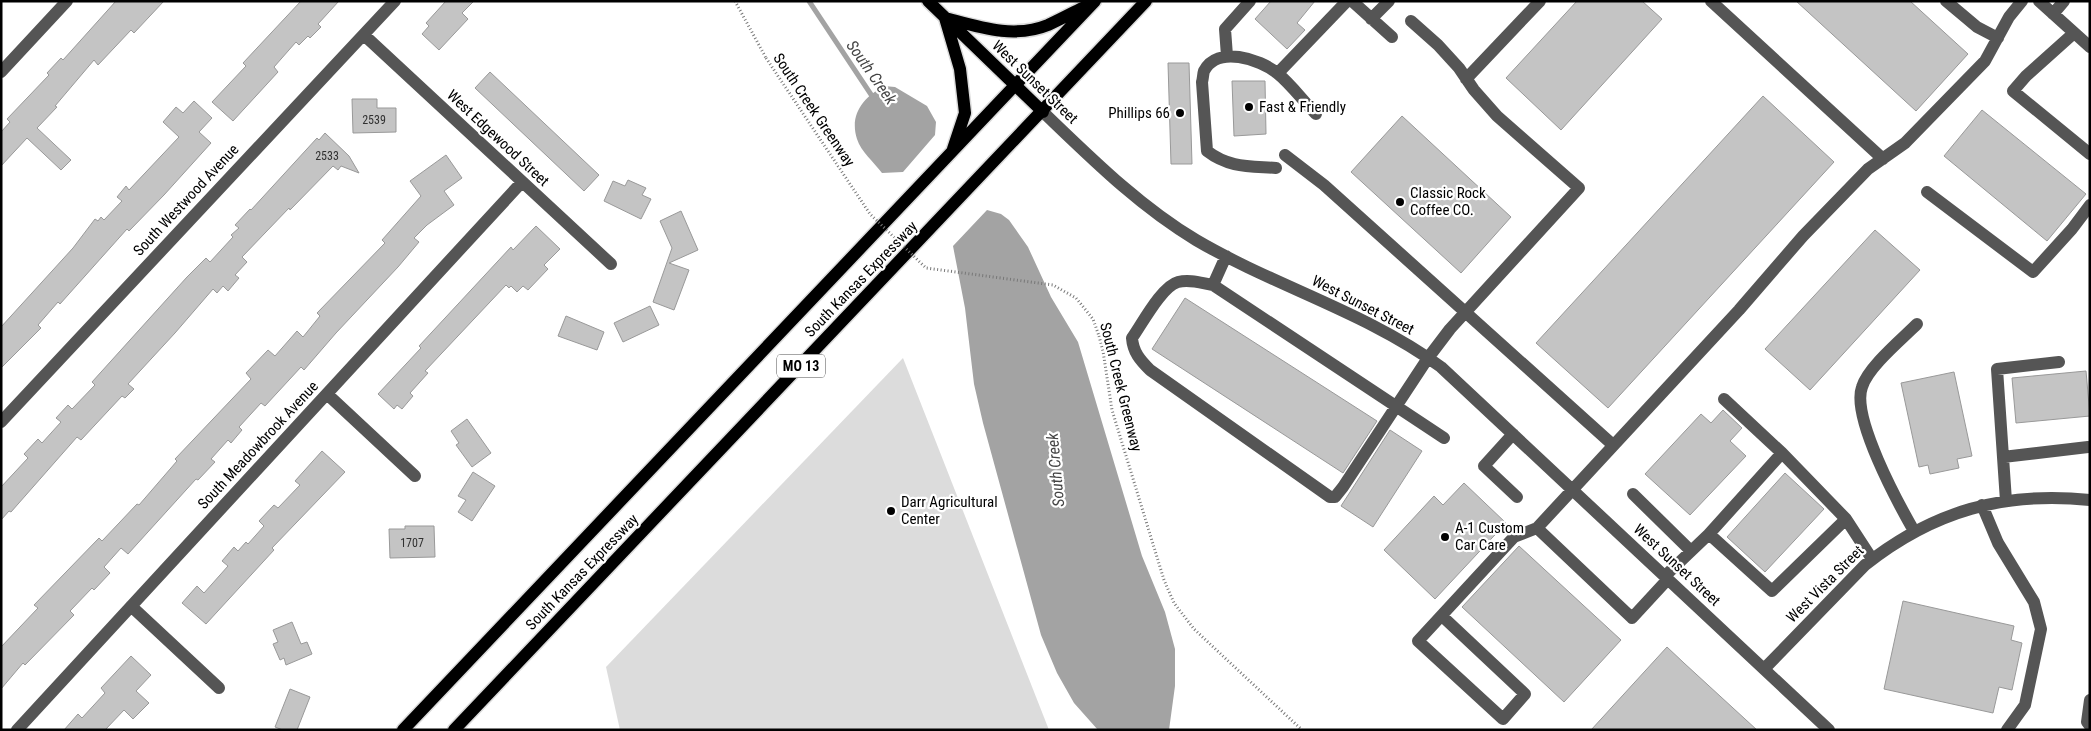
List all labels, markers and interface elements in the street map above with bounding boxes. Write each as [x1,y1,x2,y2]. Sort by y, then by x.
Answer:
water label: South Creek [843,37,901,109]
street label: West Sunset Street [988,37,1082,127]
street label: South Creek Greenway [769,50,859,170]
street label: West Edgewood Street [443,86,553,190]
place label: Fast & Friendly [1259,98,1346,116]
marker: Fast & Friendly [1243,101,1255,113]
place label: Phillips 66 [1108,104,1170,122]
marker: Phillips 66 [1174,107,1186,119]
house number: 2539 [362,113,386,127]
street label: South Westwood Avenue [130,140,242,260]
house number: 2533 [315,149,339,163]
place label: Classic Rock Coffee CO. [1410,184,1486,219]
marker: Classic Rock Coffee CO. [1394,196,1406,208]
street label: South Kansas Expressway [801,217,921,341]
street label: West Sunset Street [1309,272,1417,338]
street label: South Creek Greenway [1096,321,1146,453]
road number: MO 13 [777,354,825,378]
street label: South Meadowbrook Avenue [194,377,322,513]
water label: South Creek [1043,431,1068,508]
place label: Darr Agricultural Center [901,493,998,528]
marker: Darr Agricultural Center [885,505,897,517]
street label: South Kansas Expressway [522,510,642,634]
place label: A-1 Custom Car Care [1455,519,1524,554]
street label: West Sunset Street [1630,520,1724,610]
marker: A-1 Custom Car Care [1439,531,1451,543]
house number: 1707 [400,536,424,550]
street label: West Vista Street [1783,542,1867,626]

